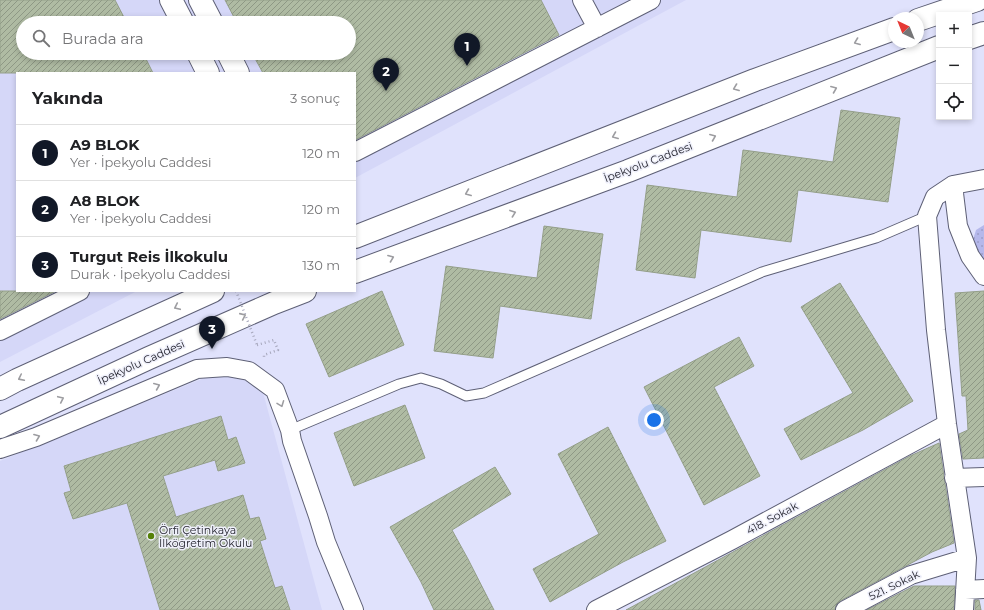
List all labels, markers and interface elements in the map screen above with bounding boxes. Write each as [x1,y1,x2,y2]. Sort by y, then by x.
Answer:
north arrow [888,12,924,48]
map controls [936,12,972,120]
button: + [936,12,972,48]
search box [16,16,356,60]
icon: search [30,27,52,49]
text: Burada ara [62,29,144,48]
pin: 1 [454,33,480,66]
one-way arrow [854,38,861,46]
button: − [936,48,972,84]
pin: 2 [373,58,399,91]
one-way arrow [732,84,739,92]
button: locate [936,84,972,120]
one-way arrow [830,85,837,93]
text: Yakında [32,88,103,108]
text: 3 sonuç [290,90,340,106]
one-way arrow [611,131,618,139]
one-way arrow [710,133,717,141]
text: A9 BLOK [70,135,139,154]
street label: İpekyolu Caddesi [602,139,694,185]
text: 1 [42,145,48,161]
text: 120 m [302,145,340,161]
text: Yer · İpekyolu Caddesi [70,154,211,170]
one-way arrow [464,189,471,197]
text: A8 BLOK [70,191,140,210]
text: 2 [41,201,49,217]
text: 120 m [302,201,340,217]
text: Yer · İpekyolu Caddesi [70,210,211,226]
one-way arrow [510,210,517,218]
text: Turgut Reis İlkokulu [70,247,228,266]
one-way arrow [388,255,395,263]
text: 3 [41,257,49,273]
text: 130 m [302,257,340,273]
text: Durak · İpekyolu Caddesi [70,266,230,282]
one-way arrow [174,302,181,310]
one-way arrow [239,313,246,321]
pin: 3 [199,316,225,349]
street label: İpekyolu Caddesi [95,337,187,387]
one-way arrow [17,373,25,381]
one-way arrow [152,383,160,391]
one-way arrow [56,396,64,404]
one-way arrow [276,401,284,408]
your location [644,410,664,430]
one-way arrow [33,433,40,441]
street label: 418. Sokak [744,498,801,537]
place label: Örfi Çetinkaya İlköğretim Okulu [159,523,252,550]
marker: Örfi Çetinkaya İlköğretim Okulu [146,531,156,541]
street label: 521. Sokak [866,567,922,603]

